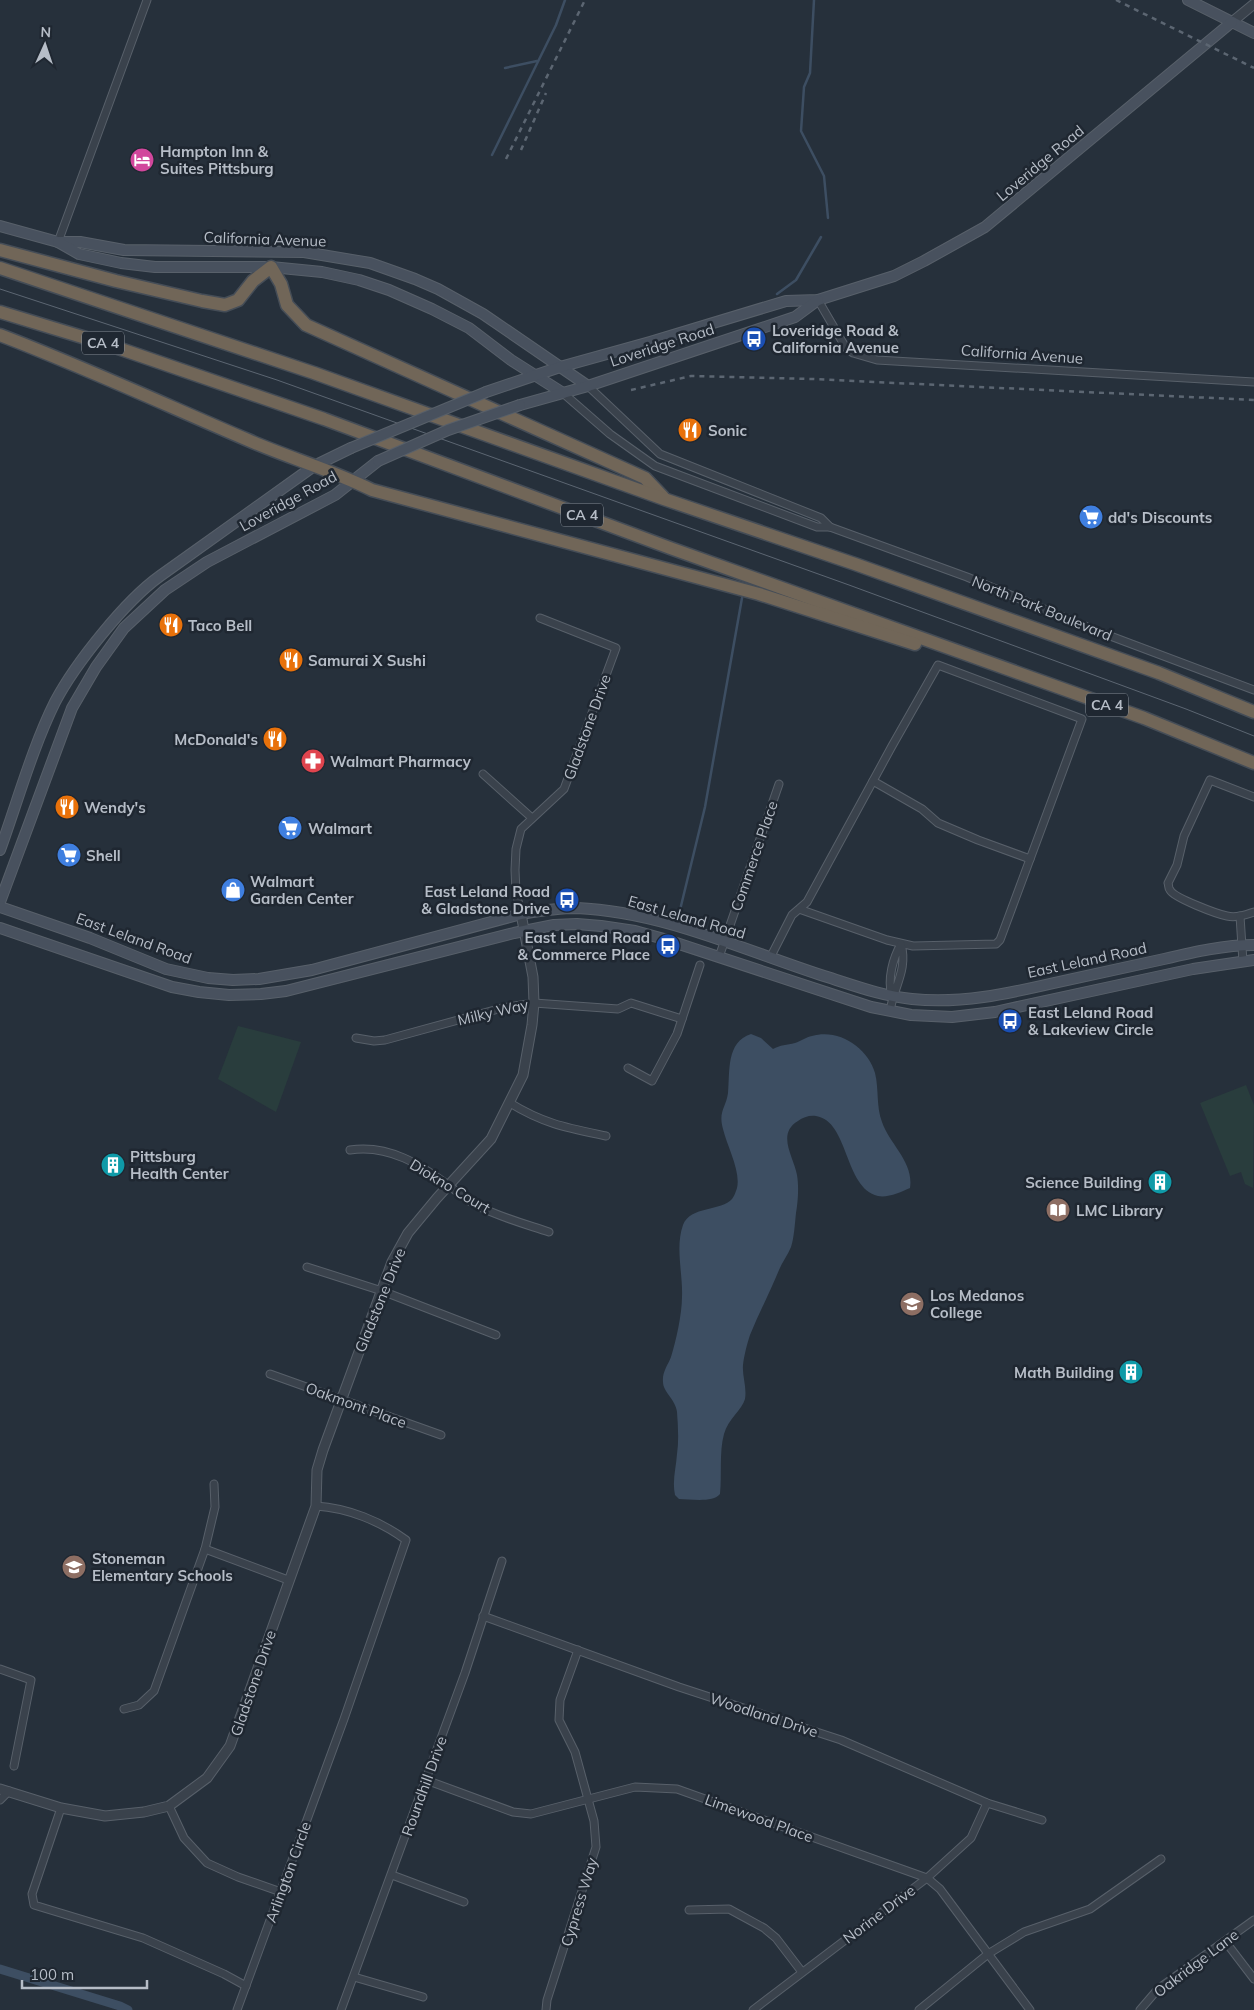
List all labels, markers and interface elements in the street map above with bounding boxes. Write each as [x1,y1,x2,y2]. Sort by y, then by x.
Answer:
north arrow [20,20,70,70]
text: N [40,23,51,41]
street label: Loveridge Road [992,121,1088,205]
place label: Hampton Inn & Suites Pittsburg [160,142,274,178]
hotel icon: Hampton Inn & Suites Pittsburg [129,147,155,173]
street label: California Avenue [203,227,327,251]
street label: Loveridge Road [607,319,717,371]
place label: Loveridge Road & California Avenue [772,321,899,357]
bus stop icon: Loveridge Road & California Avenue [741,326,767,352]
road number: CA 4 [82,332,124,354]
street label: California Avenue [960,340,1084,368]
restaurant icon: Sonic [677,417,703,443]
place label: Sonic [708,421,748,440]
street label: Loveridge Road [236,466,340,536]
road number: CA 4 [561,504,603,526]
supermarket icon: dd's Discounts [1078,504,1104,530]
place label: dd's Discounts [1108,508,1212,527]
street label: North Park Boulevard [969,571,1115,645]
restaurant icon: Taco Bell [158,612,184,638]
place label: Taco Bell [188,616,252,635]
restaurant icon: Samurai X Sushi [278,647,304,673]
place label: Samurai X Sushi [308,651,426,670]
street label: Gladstone Drive [559,672,615,782]
road number: CA 4 [1086,694,1128,716]
restaurant icon: McDonald's [262,726,288,752]
place label: McDonald's [174,730,258,749]
pharmacy icon: Walmart Pharmacy [300,748,326,774]
place label: Walmart Pharmacy [330,752,472,771]
restaurant icon: Wendy's [54,794,80,820]
place label: Wendy's [84,798,146,817]
street label: Commerce Place [726,798,782,914]
supermarket icon: Walmart [277,815,303,841]
place label: Walmart [308,819,372,838]
supermarket icon: Shell [56,842,82,868]
place label: Shell [86,846,121,865]
place label: Walmart Garden Center [250,872,354,908]
shop icon: Walmart Garden Center [220,877,246,903]
place label: East Leland Road & Gladstone Drive [421,882,550,918]
bus stop icon: East Leland Road & Gladstone Drive [554,887,580,913]
street label: East Leland Road [626,891,748,943]
street label: East Leland Road [74,908,194,968]
place label: East Leland Road & Commerce Place [517,928,650,964]
bus stop icon: East Leland Road & Commerce Place [655,933,681,959]
street label: East Leland Road [1026,938,1148,982]
street label: Milky Way [456,995,530,1029]
place label: East Leland Road & Lakeview Circle [1028,1003,1154,1039]
bus stop icon: East Leland Road & Lakeview Circle [997,1008,1023,1034]
place label: Pittsburg Health Center [130,1147,229,1183]
building icon: Pittsburg Health Center [100,1152,126,1178]
street label: Diokno Court [406,1155,494,1217]
building icon: Science Building [1147,1169,1173,1195]
place label: Science Building [1025,1173,1142,1192]
library icon: LMC Library [1045,1197,1071,1223]
place label: LMC Library [1076,1201,1164,1220]
street label: Gladstone Drive [350,1245,410,1355]
place label: Los Medanos College [930,1286,1024,1322]
school or university icon: Los Medanos College [899,1291,925,1317]
building icon: Math Building [1118,1359,1144,1385]
place label: Math Building [1014,1363,1114,1382]
street label: Oakmont Place [303,1378,409,1432]
place label: Stoneman Elementary Schools [92,1549,233,1585]
school or university icon: Stoneman Elementary Schools [61,1554,87,1580]
street label: Gladstone Drive [226,1628,280,1738]
street label: Woodland Drive [708,1689,820,1741]
street label: Roundhill Drive [397,1733,451,1839]
street label: Limewood Place [702,1790,816,1846]
street label: Arlington Circle [261,1819,315,1925]
street label: Cypress Way [556,1855,602,1949]
street label: Norine Drive [839,1881,919,1947]
street label: Oakridge Lane [1150,1925,1242,2001]
scale bar [22,1958,148,1990]
text: 100 m [30,1965,74,1984]

